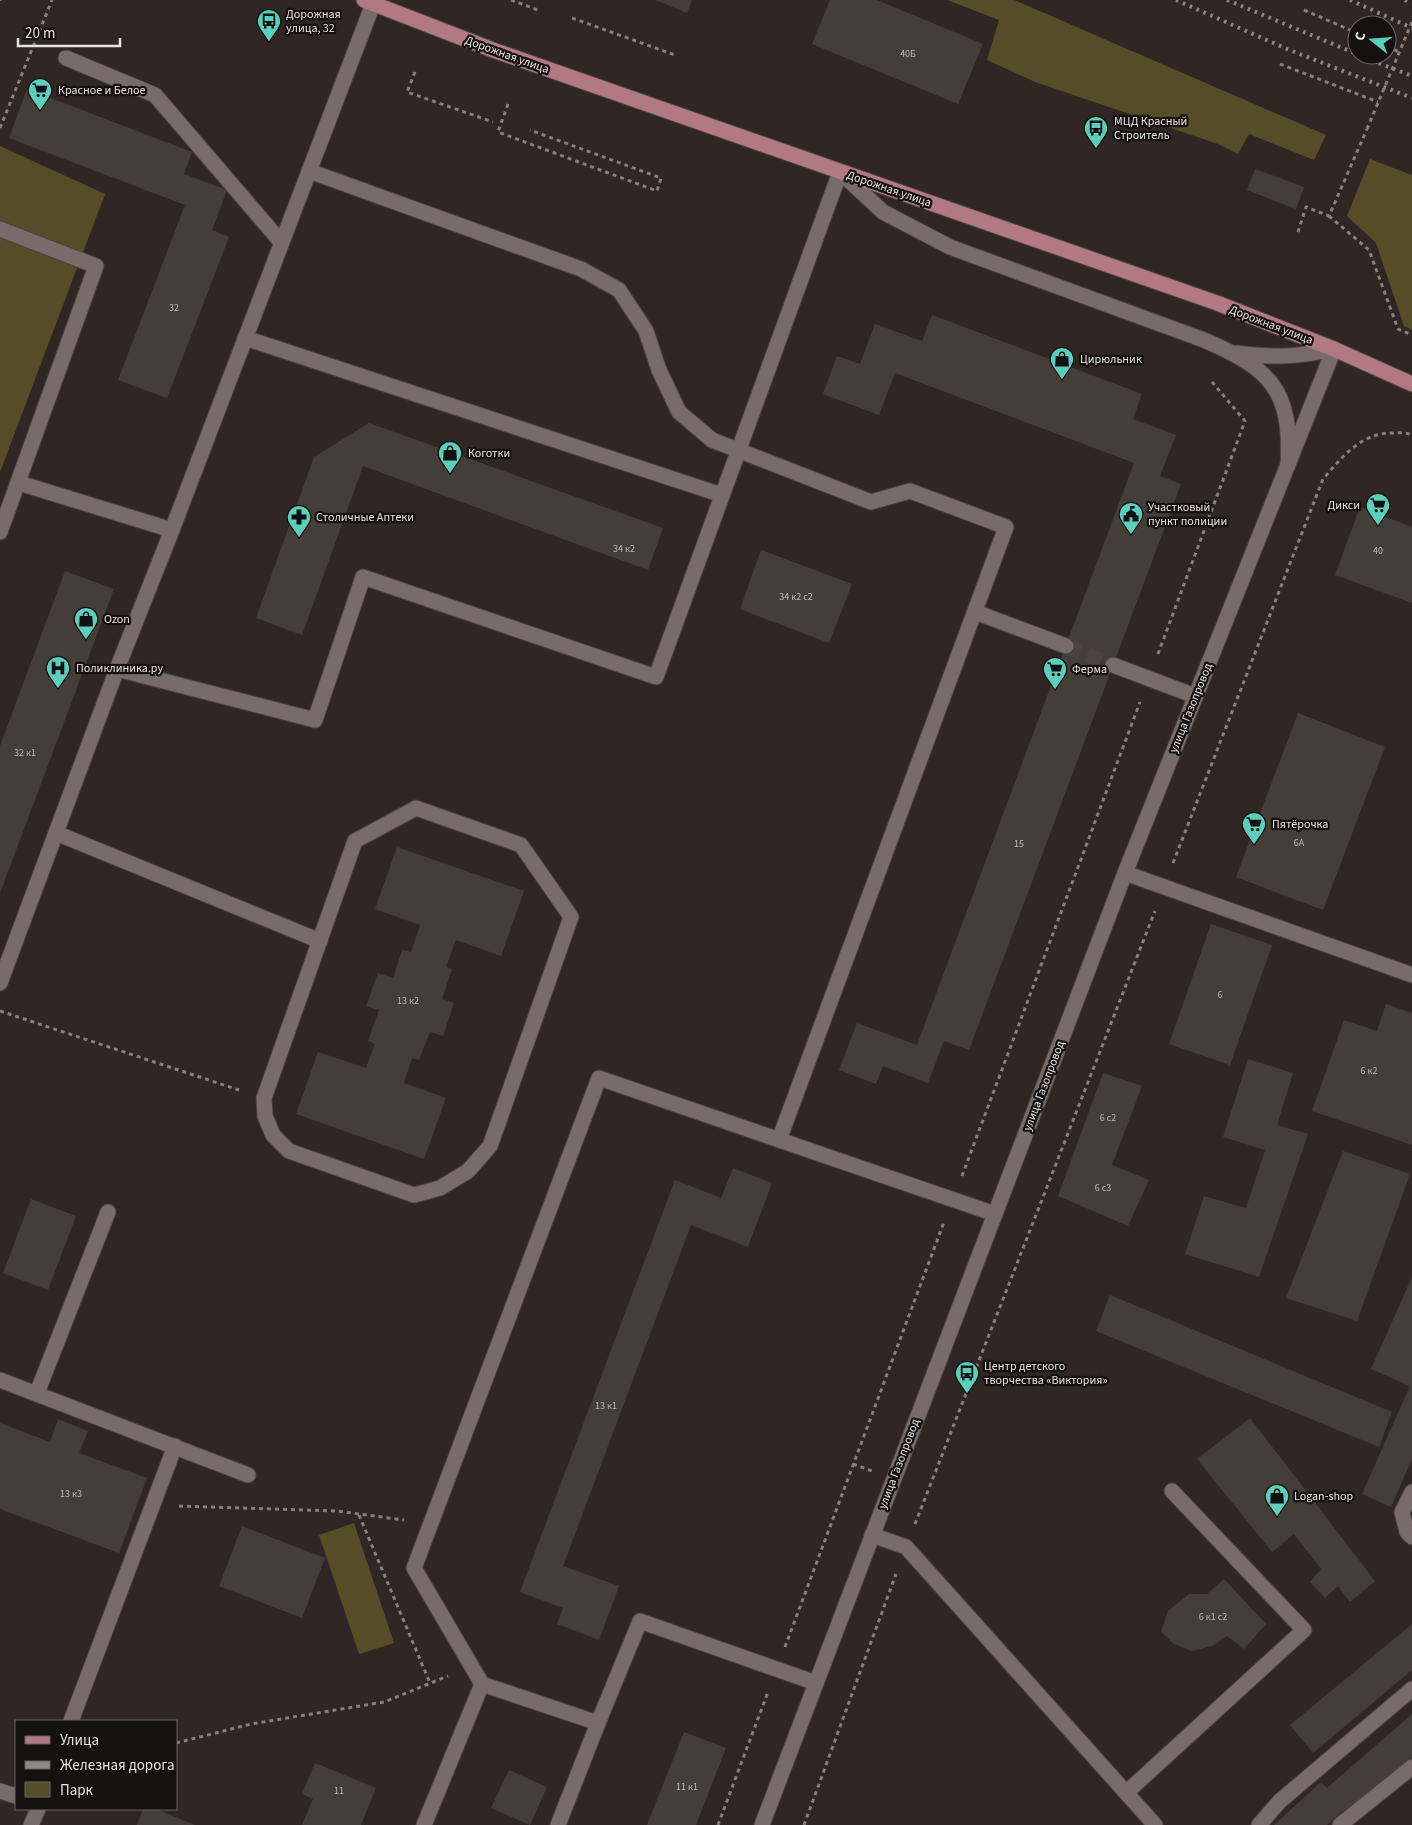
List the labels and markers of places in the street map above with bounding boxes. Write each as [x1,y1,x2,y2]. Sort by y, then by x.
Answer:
place label: Дорожная улица, 32 [286,6,341,37]
bus stop icon: Дорожная улица, 32 [256,8,282,42]
supermarket icon: Красное и Белое [27,77,53,111]
place label: Красное и Белое [58,82,146,99]
place label: МЦД Красный Строитель [1114,113,1187,144]
bus stop icon: МЦД Красный Строитель [1083,115,1109,149]
shop icon: Цирюльник [1049,346,1075,380]
place label: Цирюльник [1080,351,1142,368]
shop icon: Коготки [437,440,463,474]
place label: Коготки [468,445,510,462]
supermarket icon: Дикси [1365,492,1391,526]
place label: Дикси [1327,497,1360,514]
place label: Участковый пункт полиции [1148,499,1227,530]
public building icon: Участковый пункт полиции [1118,501,1144,535]
pharmacy icon: Столичные Аптеки [286,504,312,538]
place label: Столичные Аптеки [316,509,414,526]
shop icon: Ozon [73,606,99,640]
place label: Ozon [104,611,130,628]
hospital icon: Поликлиника.ру [45,655,71,689]
supermarket icon: Ферма [1042,656,1068,690]
place label: Поликлиника.ру [76,660,163,677]
place label: Ферма [1072,661,1107,678]
supermarket icon: Пятёрочка [1241,811,1267,845]
place label: Пятёрочка [1272,816,1328,833]
place label: Центр детского творчества «Виктория» [984,1358,1108,1389]
bus stop icon: Центр детского творчества «Виктория» [954,1360,980,1394]
shop icon: Logan-shop [1264,1483,1290,1517]
place label: Logan-shop [1294,1488,1353,1505]

